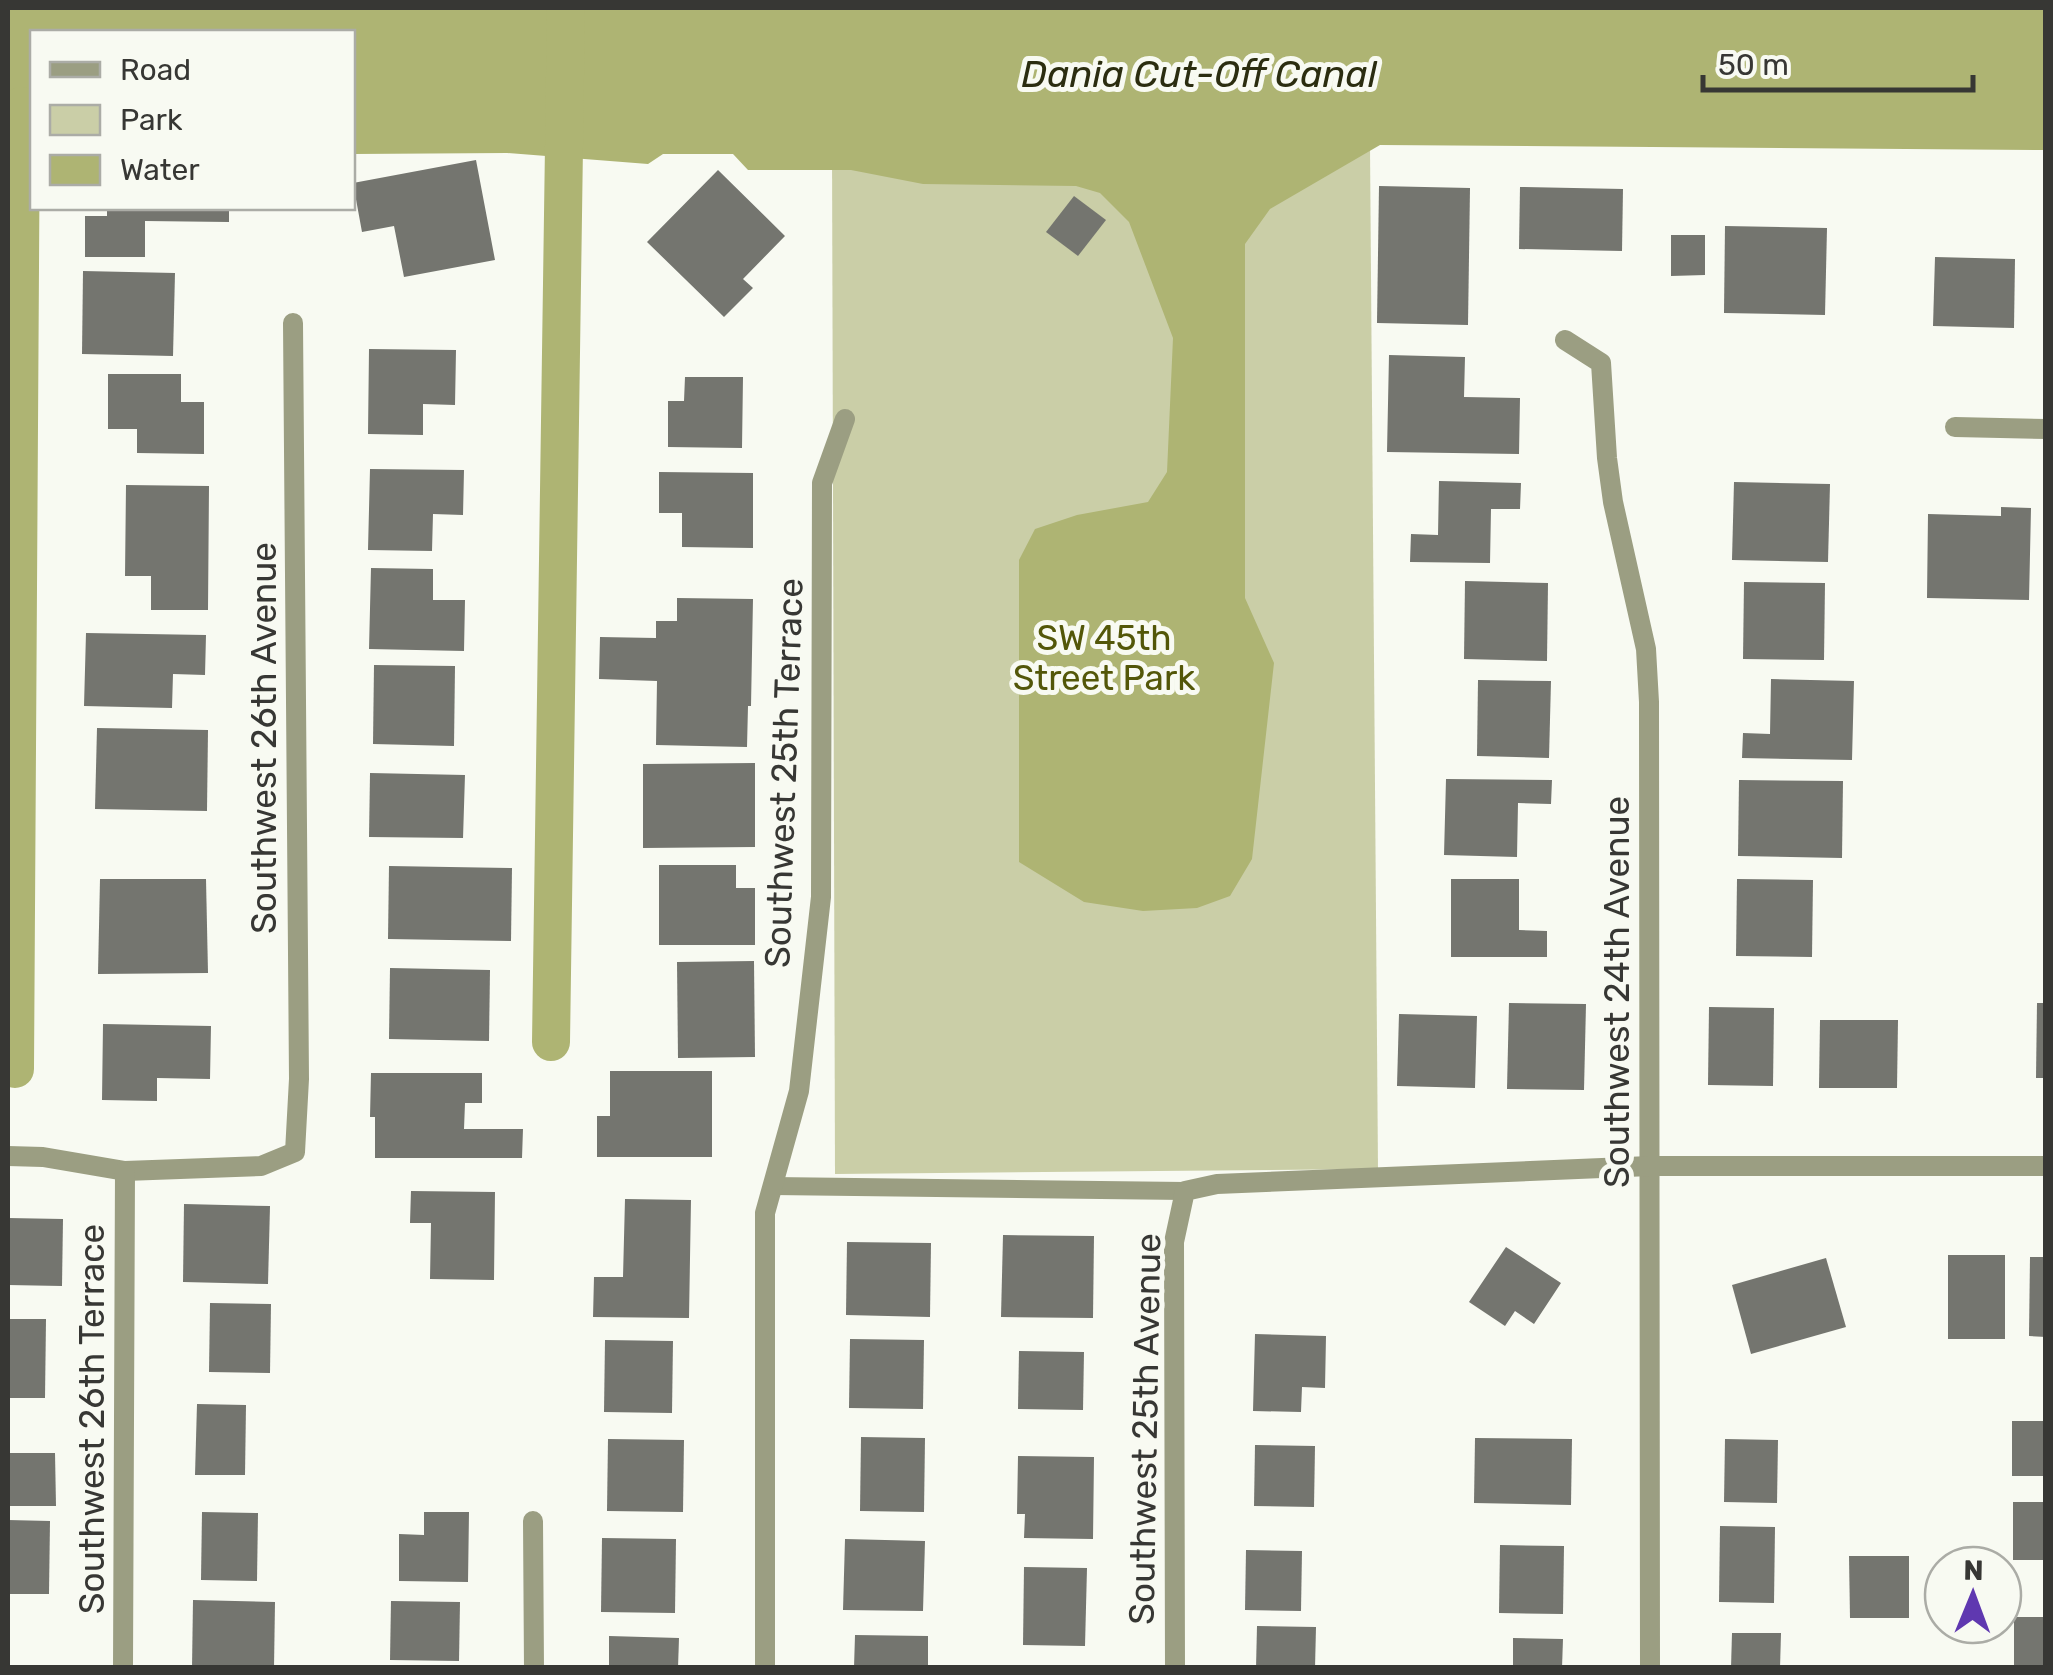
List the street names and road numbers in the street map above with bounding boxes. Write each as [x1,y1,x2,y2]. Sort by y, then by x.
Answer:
street label: Southwest 26th Avenue [243,542,285,934]
street label: Southwest 25th Terrace [756,577,812,969]
street label: Southwest 24th Avenue [1596,796,1638,1188]
street label: Southwest 26th Terrace [71,1224,113,1614]
street label: Southwest 25th Avenue [1121,1233,1169,1625]

